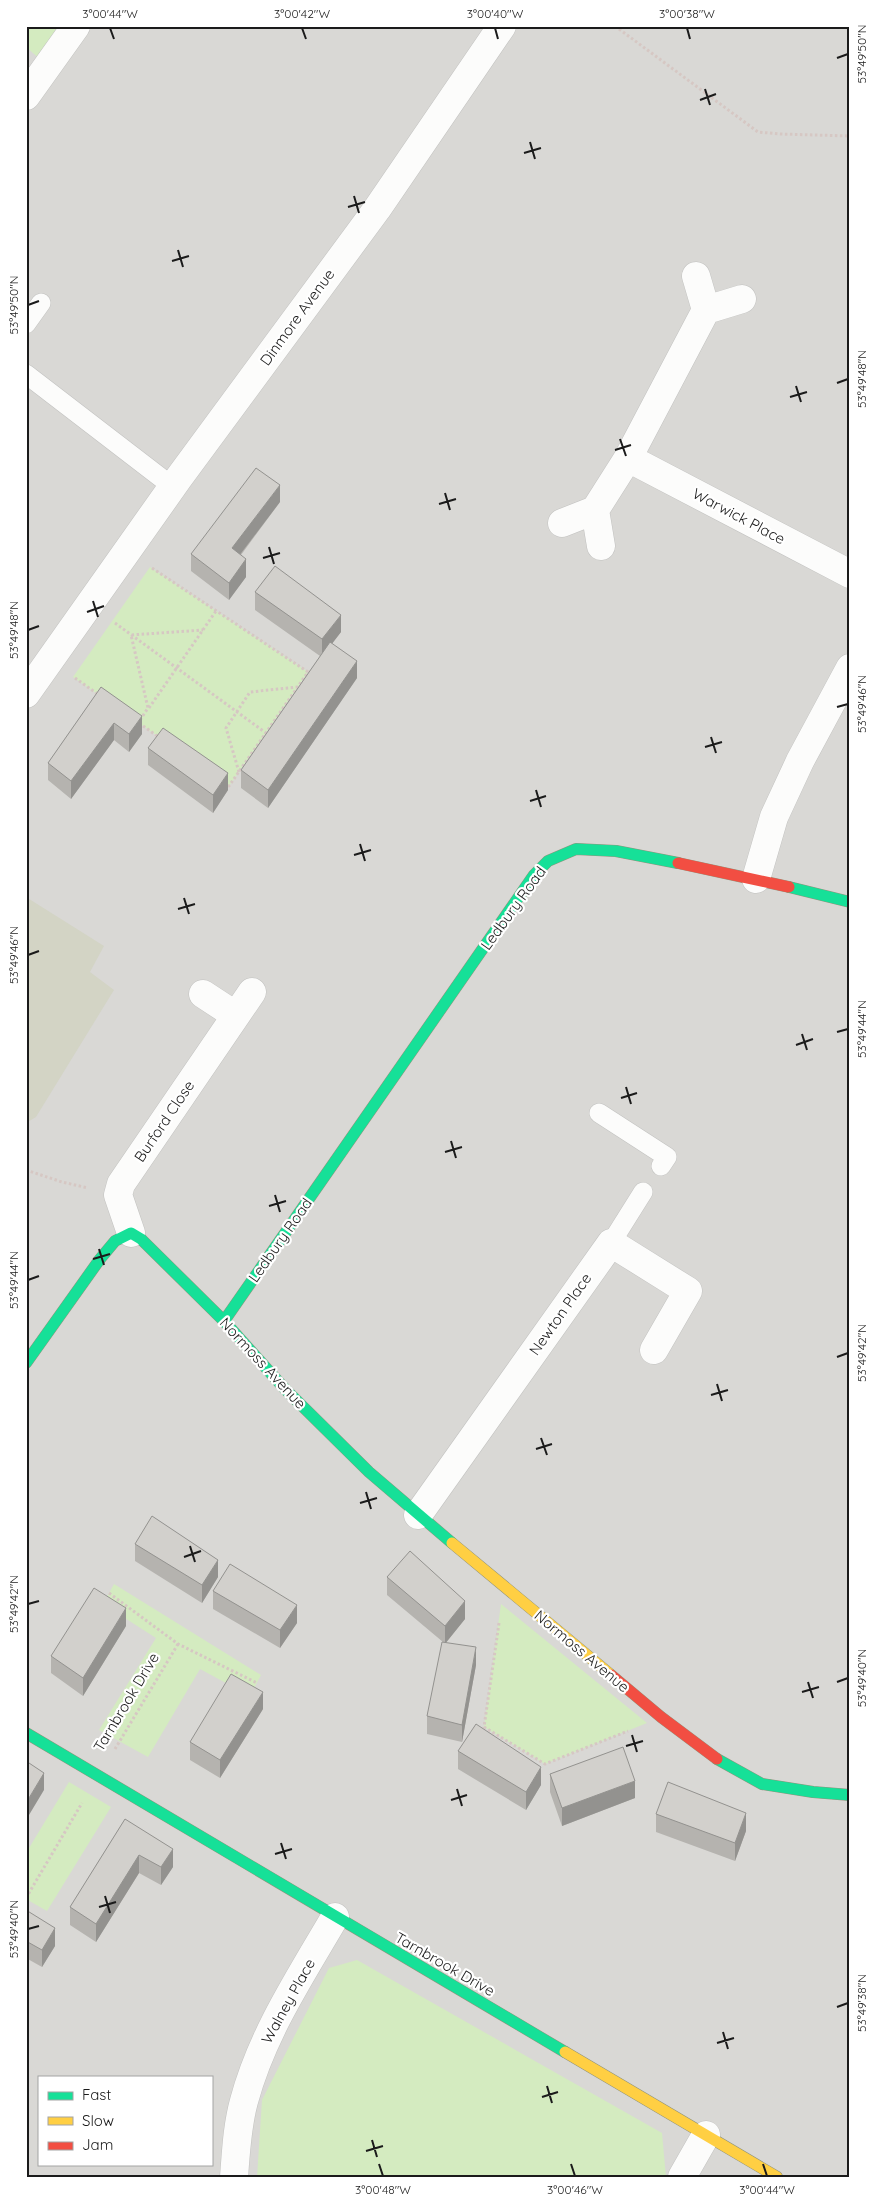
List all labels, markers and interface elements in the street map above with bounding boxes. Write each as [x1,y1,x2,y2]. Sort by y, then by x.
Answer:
text: 3°00'44"W [82,6,138,21]
text: 3°00'42"W [274,6,330,21]
text: 3°00'40"W [467,6,524,21]
text: 3°00'38"W [659,6,715,21]
text: 53°49'50"N [854,25,869,83]
street label: Dinmore Avenue [256,265,338,369]
text: 53°49'50"N [6,276,21,334]
text: 53°49'48"N [854,350,869,408]
street label: Warwick Place [689,484,789,548]
text: 53°49'48"N [6,601,21,659]
text: 53°49'46"N [854,675,869,733]
street label: Ledbury Road [476,862,550,954]
text: 53°49'46"N [6,926,21,984]
text: 53°49'44"N [854,1000,869,1058]
street label: Burford Close [130,1077,198,1165]
street label: Ledbury Road [244,1194,316,1286]
text: 53°49'44"N [6,1251,21,1309]
street label: Newton Place [525,1269,595,1359]
street label: Normoss Avenue [216,1313,310,1413]
text: 53°49'42"N [854,1324,869,1382]
text: 53°49'42"N [6,1575,21,1633]
street label: Normoss Avenue [531,1606,633,1696]
street label: Tarnbrook Drive [89,1649,163,1755]
text: 53°49'40"N [854,1649,869,1707]
text: 53°49'40"N [6,1900,21,1958]
street label: Tarnbrook Drive [392,1928,498,2000]
street label: Walney Place [257,1955,319,2047]
text: 53°49'38"N [854,1974,869,2032]
legend [38,2076,212,2166]
text: Fast [82,2085,111,2104]
text: Slow [82,2111,114,2130]
text: Jam [82,2135,113,2154]
text: 3°00'48"W [355,2182,411,2197]
text: 3°00'46"W [547,2182,603,2197]
text: 3°00'44"W [739,2182,795,2197]

